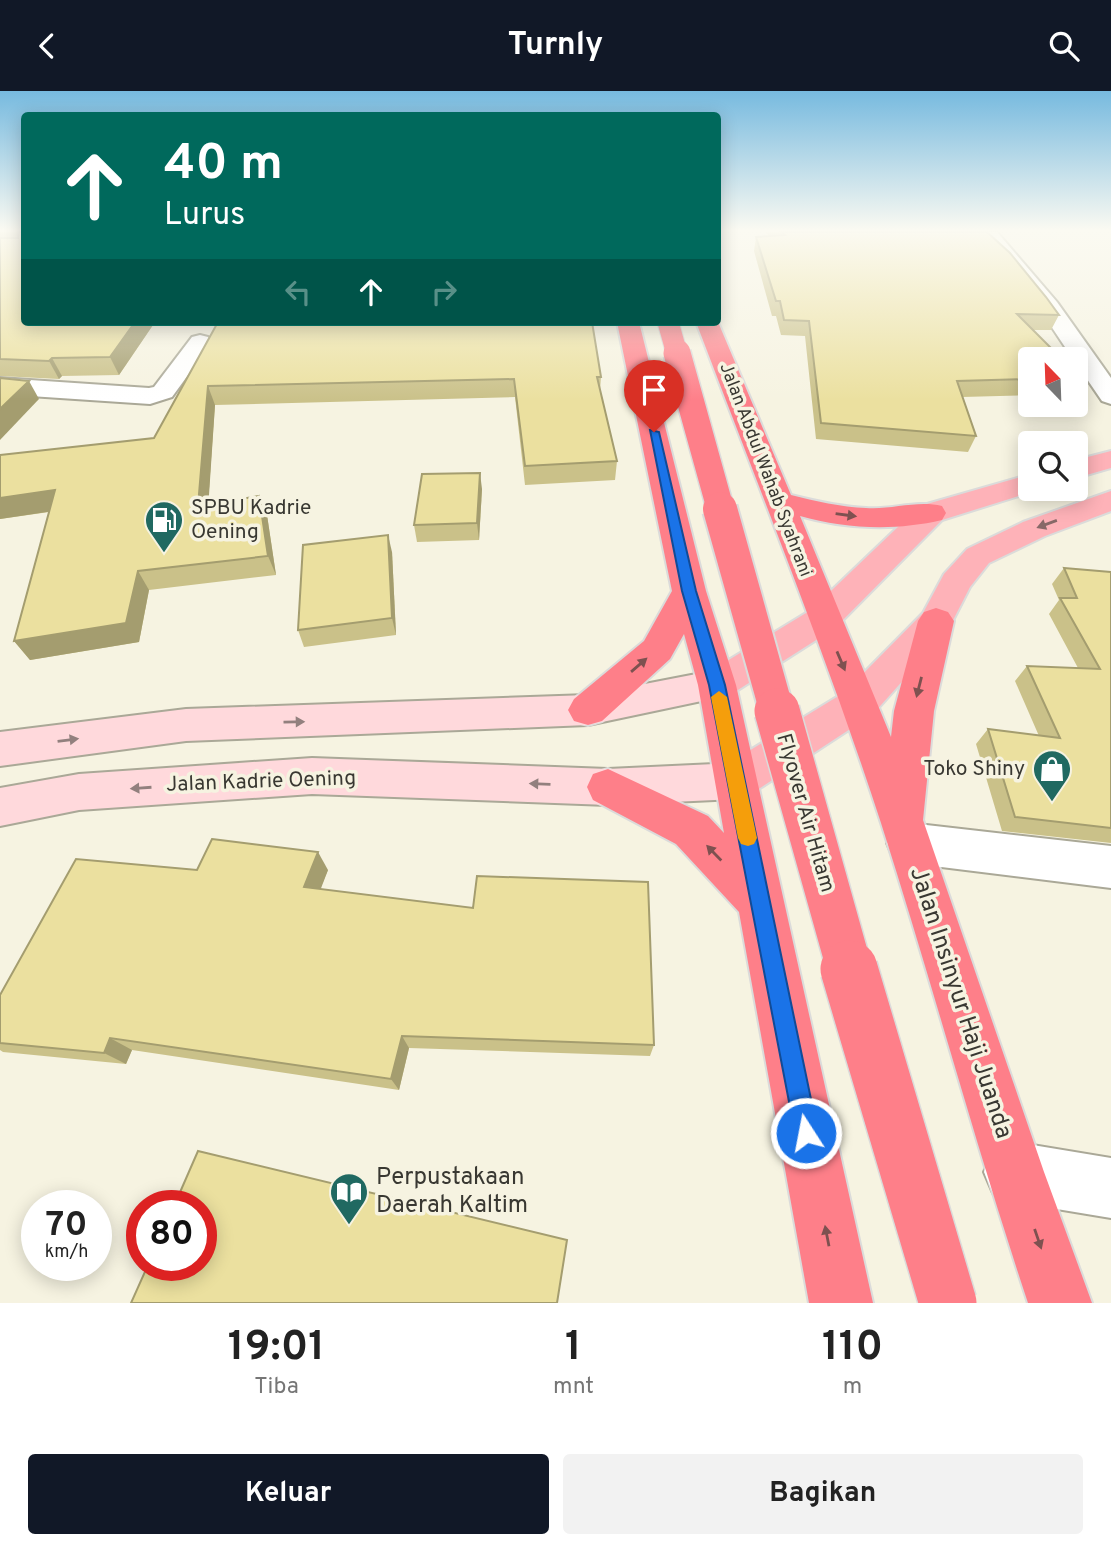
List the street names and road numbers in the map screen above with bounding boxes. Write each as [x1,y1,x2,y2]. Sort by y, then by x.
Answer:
street label: Jalan Abdul Wahab Syahrani [714,360,816,580]
street label: Flyover Air Hitam [769,731,841,895]
street label: Jalan Kadrie Oening [165,765,357,799]
street label: Jalan Insinyur Haji Juanda [902,864,1018,1142]

